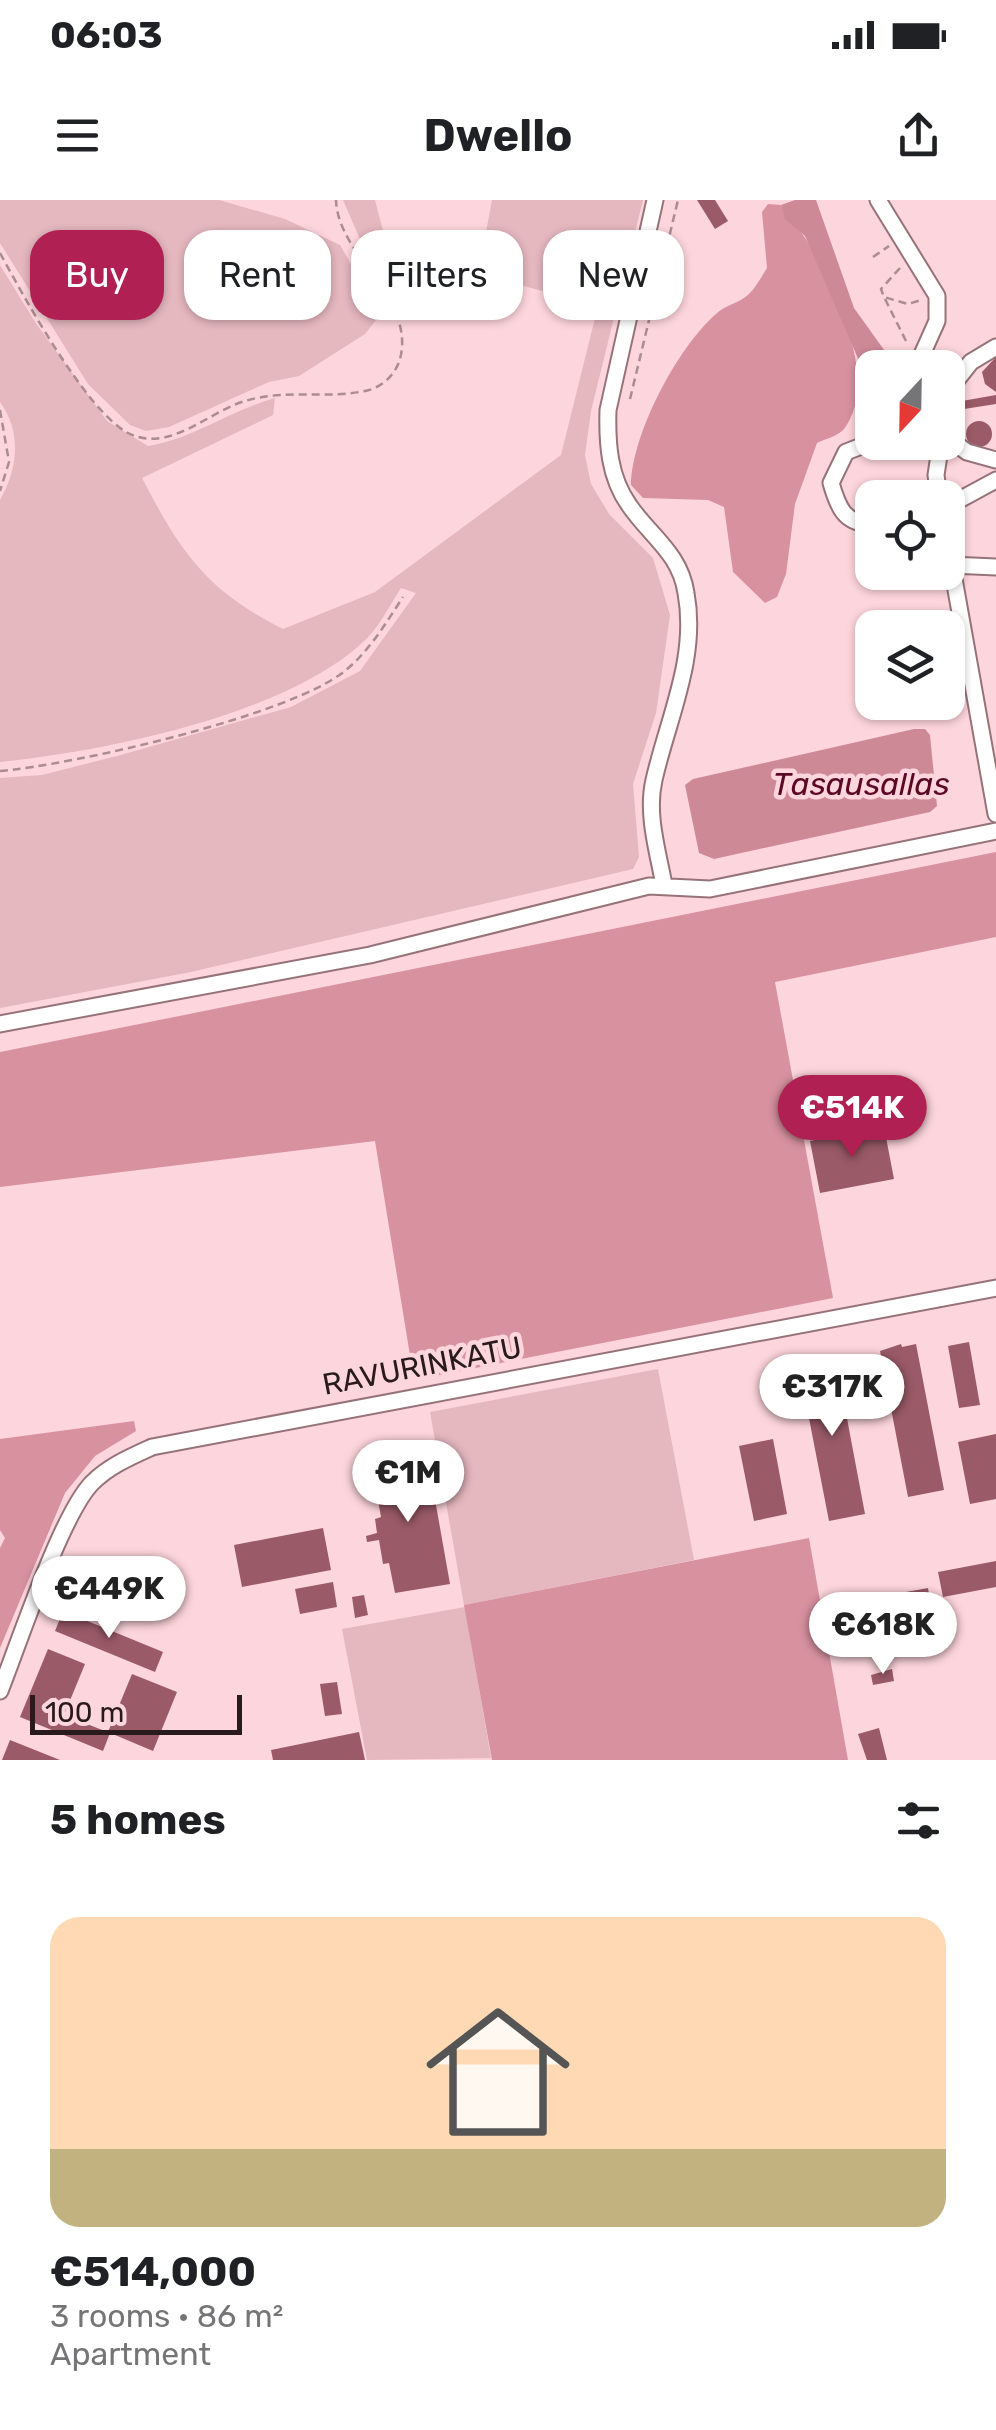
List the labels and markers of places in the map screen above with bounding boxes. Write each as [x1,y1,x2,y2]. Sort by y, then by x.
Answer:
pin: €514K [782,1075,922,1160]
pin: €317K [762,1354,902,1439]
pin: €1M [360,1440,456,1525]
pin: €449K [39,1556,179,1641]
pin: €618K [813,1592,953,1677]

